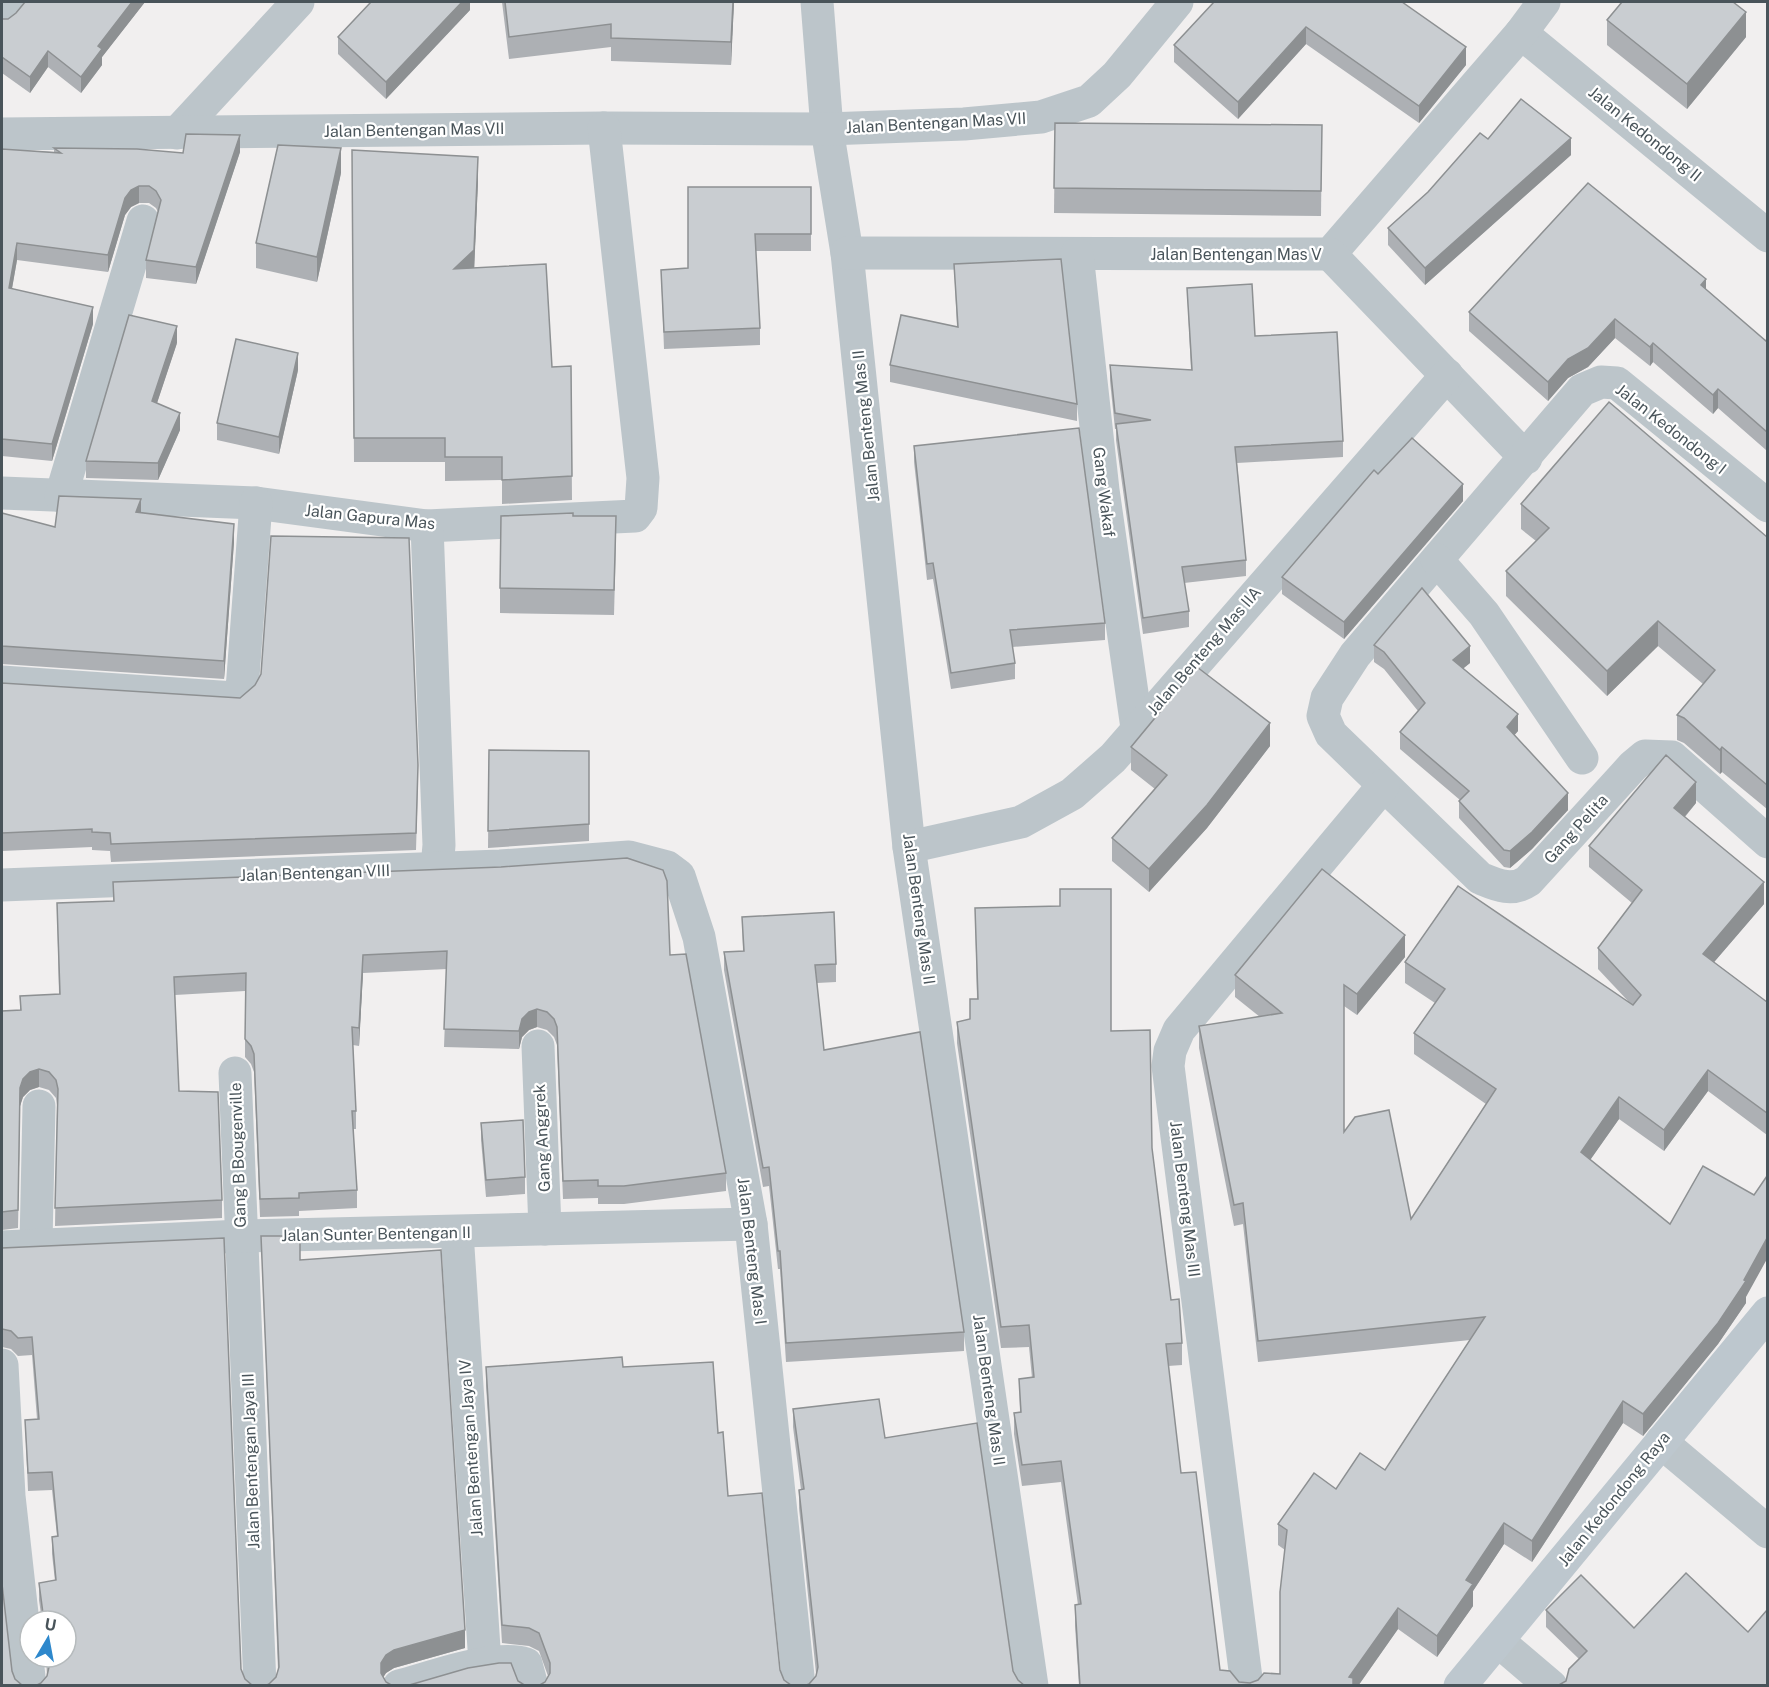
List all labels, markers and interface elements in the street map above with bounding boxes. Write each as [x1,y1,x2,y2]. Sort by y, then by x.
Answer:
street label: Jalan Kedondong II [1585,83,1705,185]
street label: Jalan Bentengan Mas VII [845,109,1027,137]
street label: Jalan Bentengan Mas VII [323,119,505,141]
street label: Jalan Bentengan Mas V [1150,245,1322,264]
street label: Jalan Benteng Mas II [849,349,883,503]
street label: Jalan Kedondong I [1612,380,1730,478]
street label: Gang Wakaf [1089,446,1119,538]
street label: Jalan Gapura Mas [304,501,436,533]
street label: Jalan Benteng Mas IIA [1143,583,1265,719]
street label: Gang Pelita [1540,790,1612,868]
street label: Jalan Benteng Mas II [899,832,939,986]
street label: Jalan Bentengan VIII [239,861,391,885]
street label: Gang B Bougenville [226,1082,250,1228]
street label: Gang Anggrek [530,1084,554,1192]
street label: Jalan Benteng Mas III [1166,1120,1204,1278]
street label: Jalan Benteng Mas I [734,1176,770,1326]
street label: Jalan Sunter Bentengan II [281,1223,471,1245]
street label: Jalan Benteng Mas II [969,1313,1009,1467]
street label: Jalan Bentengan Jaya IV [455,1358,487,1537]
street label: Jalan Bentengan Jaya III [238,1373,264,1549]
street label: Jalan Kedondong Raya [1554,1428,1674,1570]
north arrow [18,1609,78,1669]
text: U [43,1614,58,1635]

